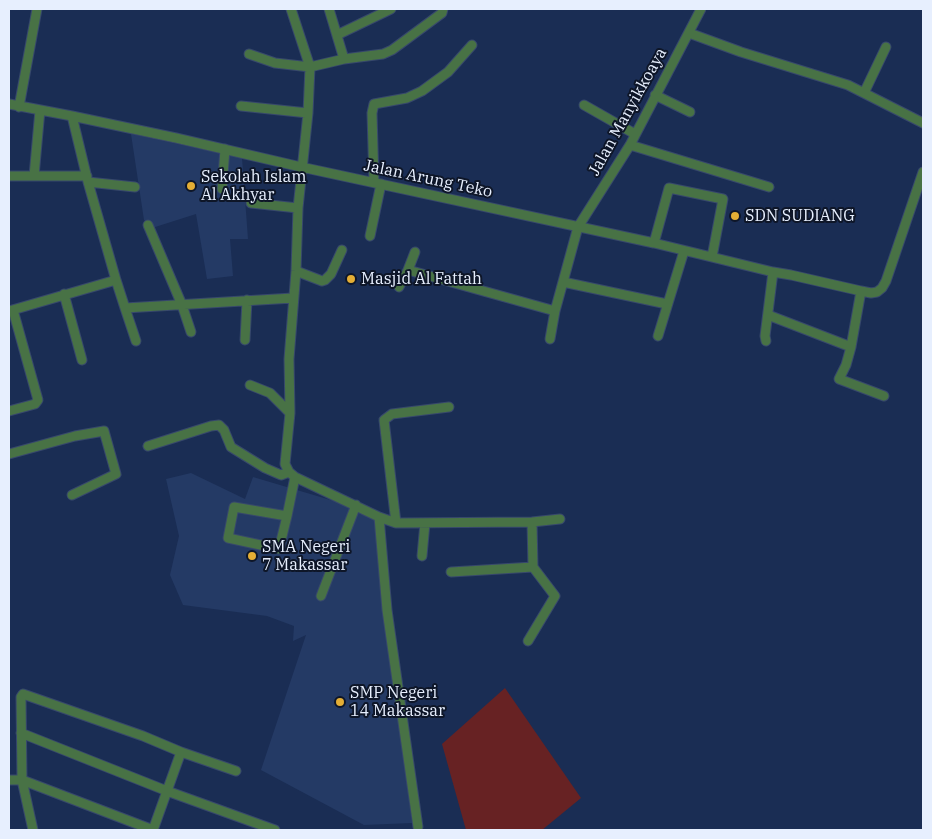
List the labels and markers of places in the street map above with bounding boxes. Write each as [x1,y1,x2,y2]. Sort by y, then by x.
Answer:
place label: Sekolah Islam Al Akhyar [201,167,306,205]
marker: Sekolah Islam Al Akhyar [185,180,197,192]
place label: SDN SUDIANG [745,206,855,226]
marker: SDN SUDIANG [729,210,741,222]
place label: Masjid Al Fattah [361,269,482,289]
marker: Masjid Al Fattah [345,273,357,285]
place label: SMA Negeri 7 Makassar [262,537,350,575]
marker: SMA Negeri 7 Makassar [246,550,258,562]
place label: SMP Negeri 14 Makassar [350,683,445,721]
marker: SMP Negeri 14 Makassar [334,696,346,708]

